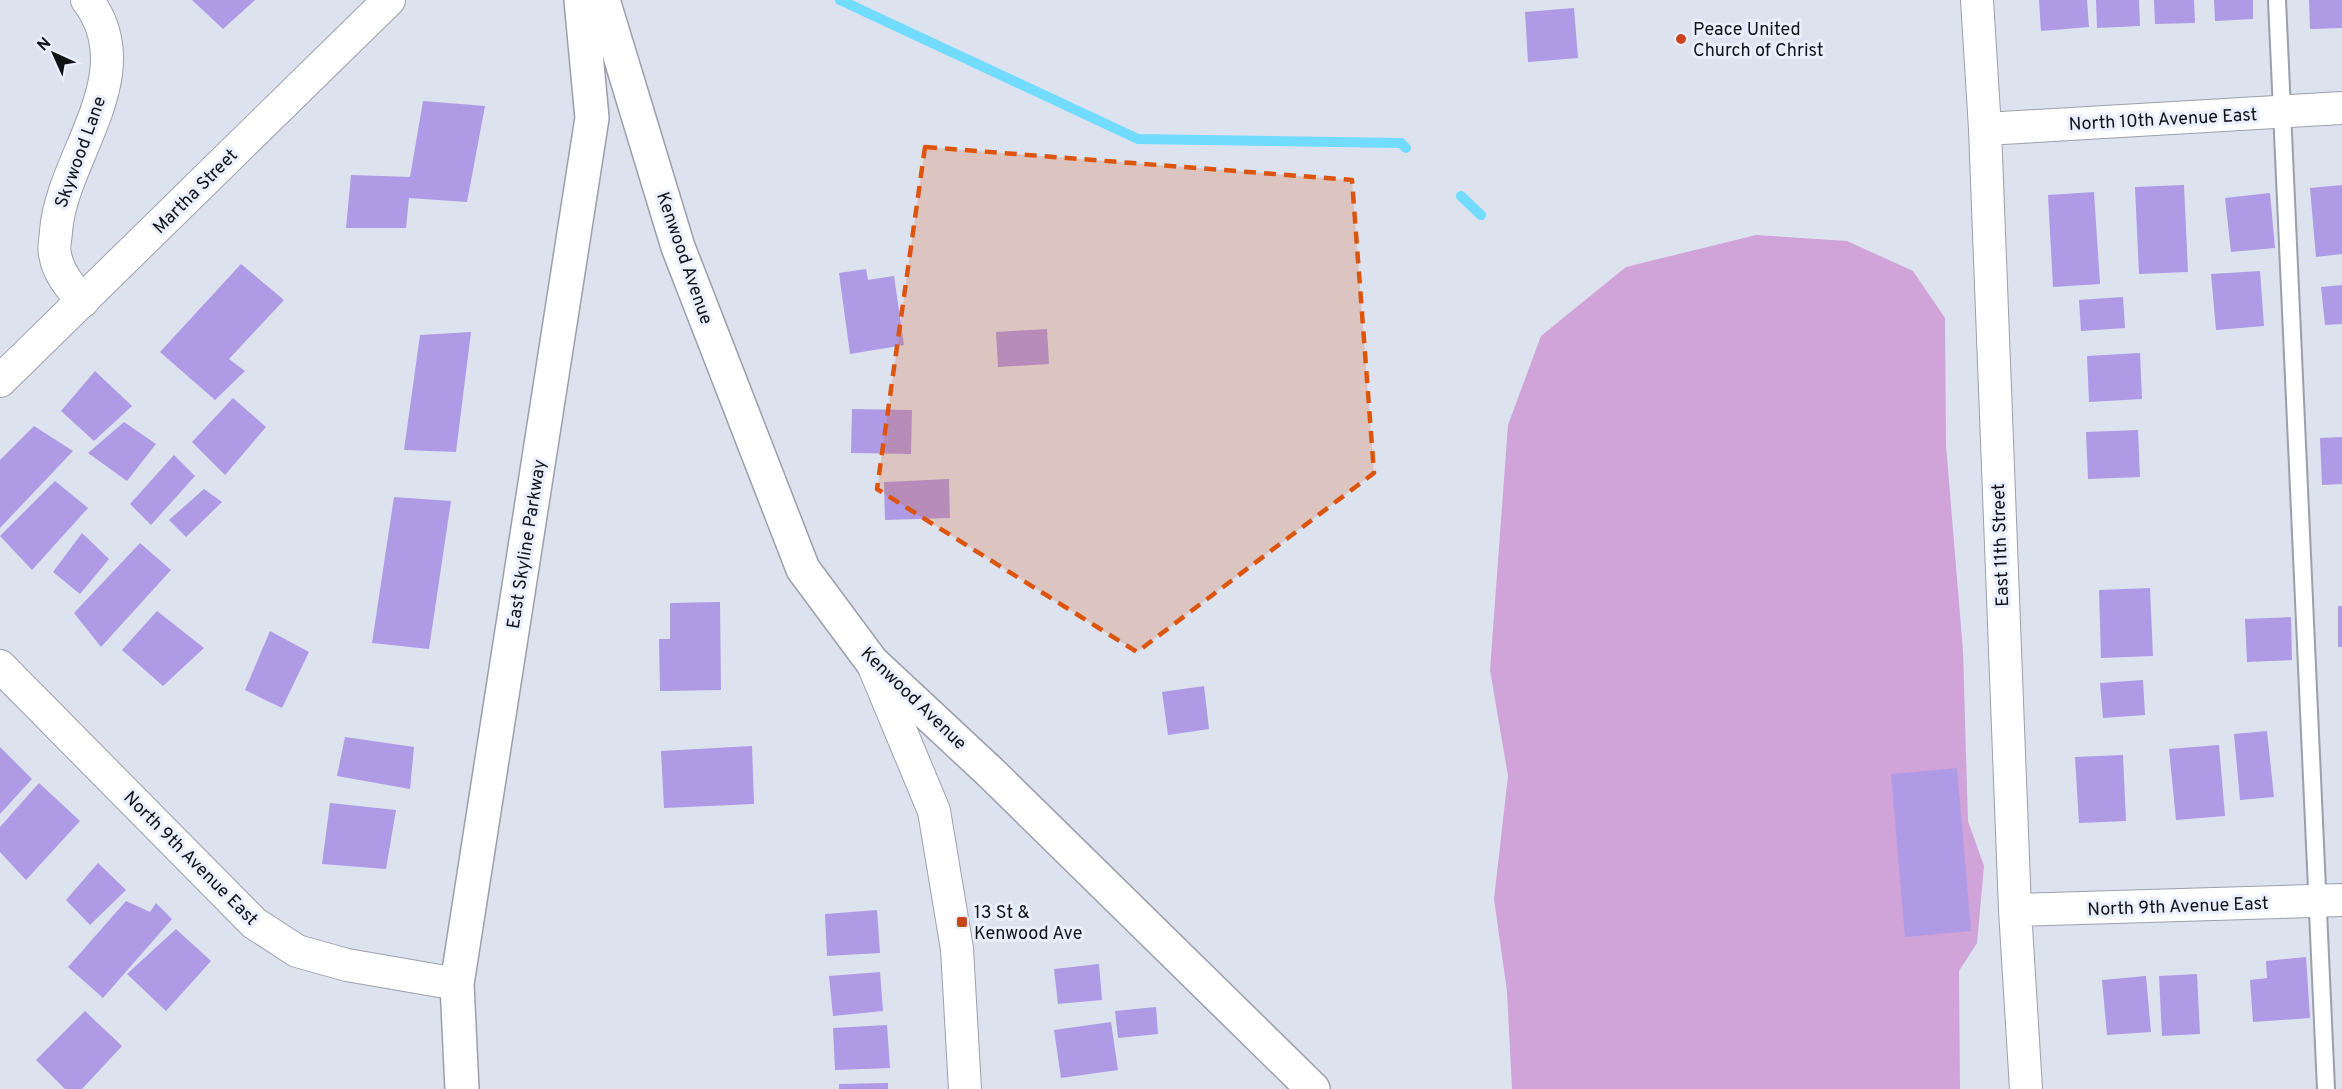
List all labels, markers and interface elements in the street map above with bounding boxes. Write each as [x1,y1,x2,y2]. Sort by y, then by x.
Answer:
place label: Peace United Church of Christ [1693,19,1824,63]
north arrow [24,24,84,84]
marker: Peace United Church of Christ [1674,32,1688,46]
text: N [34,34,56,56]
street label: Skywood Lane [51,94,112,211]
street label: North 10th Avenue East [2068,104,2258,137]
street label: Martha Street [149,145,243,239]
street label: Kenwood Avenue [650,189,717,328]
street label: East Skyline Parkway [503,458,552,631]
street label: East 11th Street [1988,483,2015,607]
street label: Kenwood Avenue [855,643,971,755]
street label: North 9th Avenue East [118,787,262,931]
street label: North 9th Avenue East [2087,893,2269,922]
place label: 13 St & Kenwood Ave [974,902,1082,946]
marker: 13 St & Kenwood Ave [955,915,969,929]

